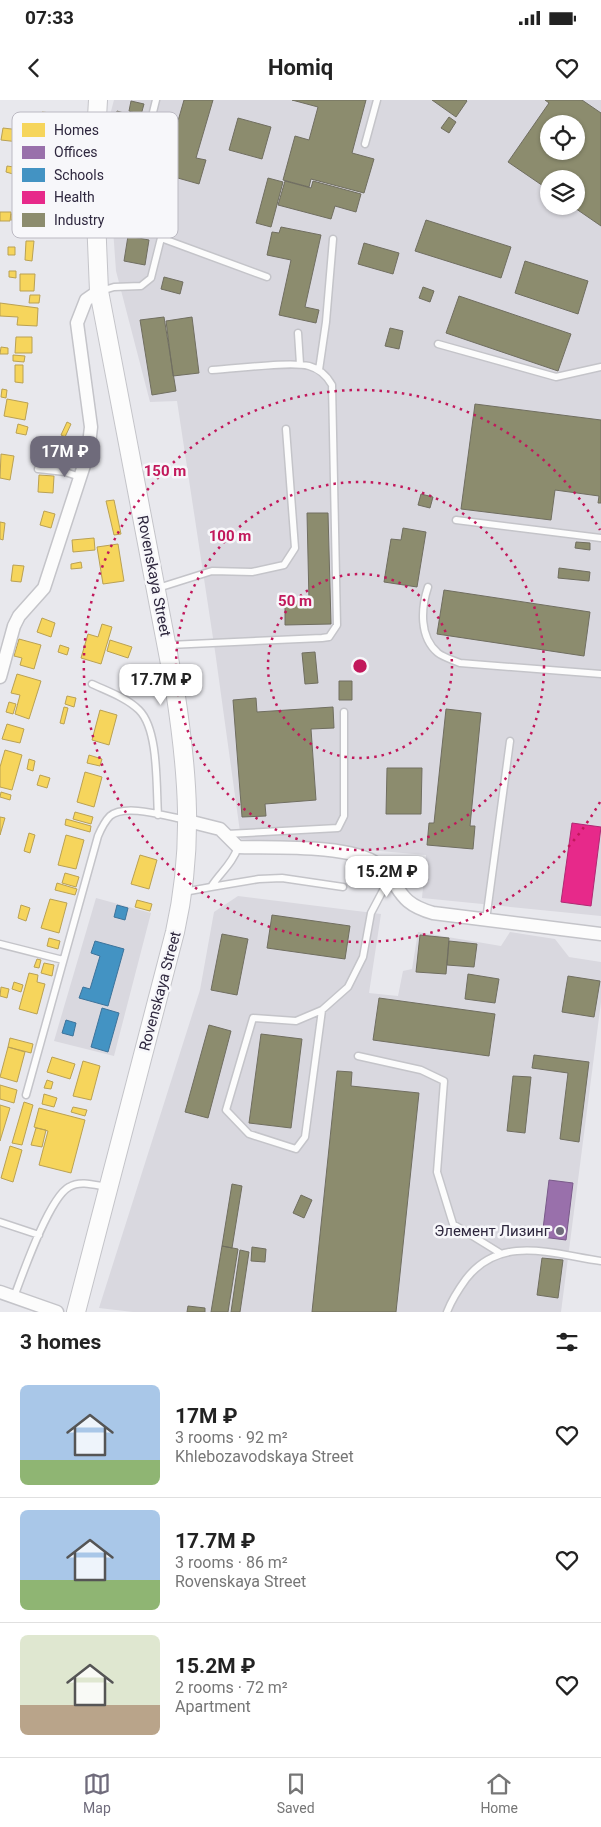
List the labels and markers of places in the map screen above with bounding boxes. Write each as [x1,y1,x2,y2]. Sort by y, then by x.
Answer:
pin: 17M ₽ [30,436,100,478]
centre of rings [351,657,369,675]
pin: 17.7M ₽ [115,664,207,706]
pin: 15.2M ₽ [341,856,433,898]
place label: Элемент Лизинг [434,1222,551,1240]
marker: Элемент Лизинг [554,1225,566,1237]

